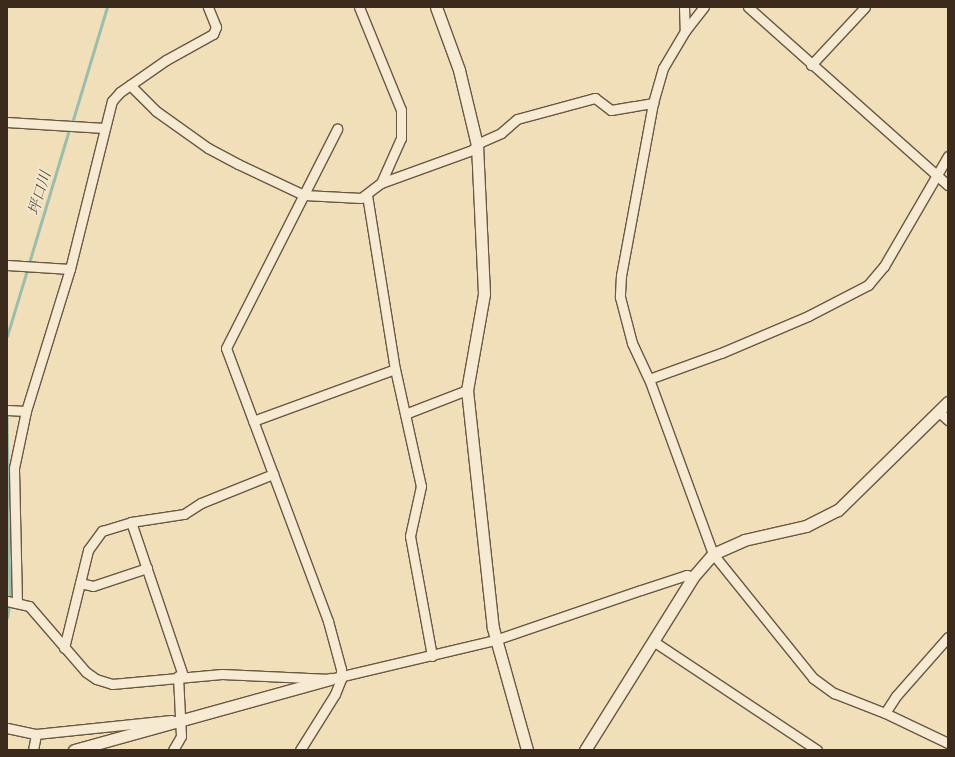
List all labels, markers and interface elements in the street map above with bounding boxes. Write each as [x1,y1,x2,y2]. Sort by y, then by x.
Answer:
water label: 坪口川 [24,169,54,217]

